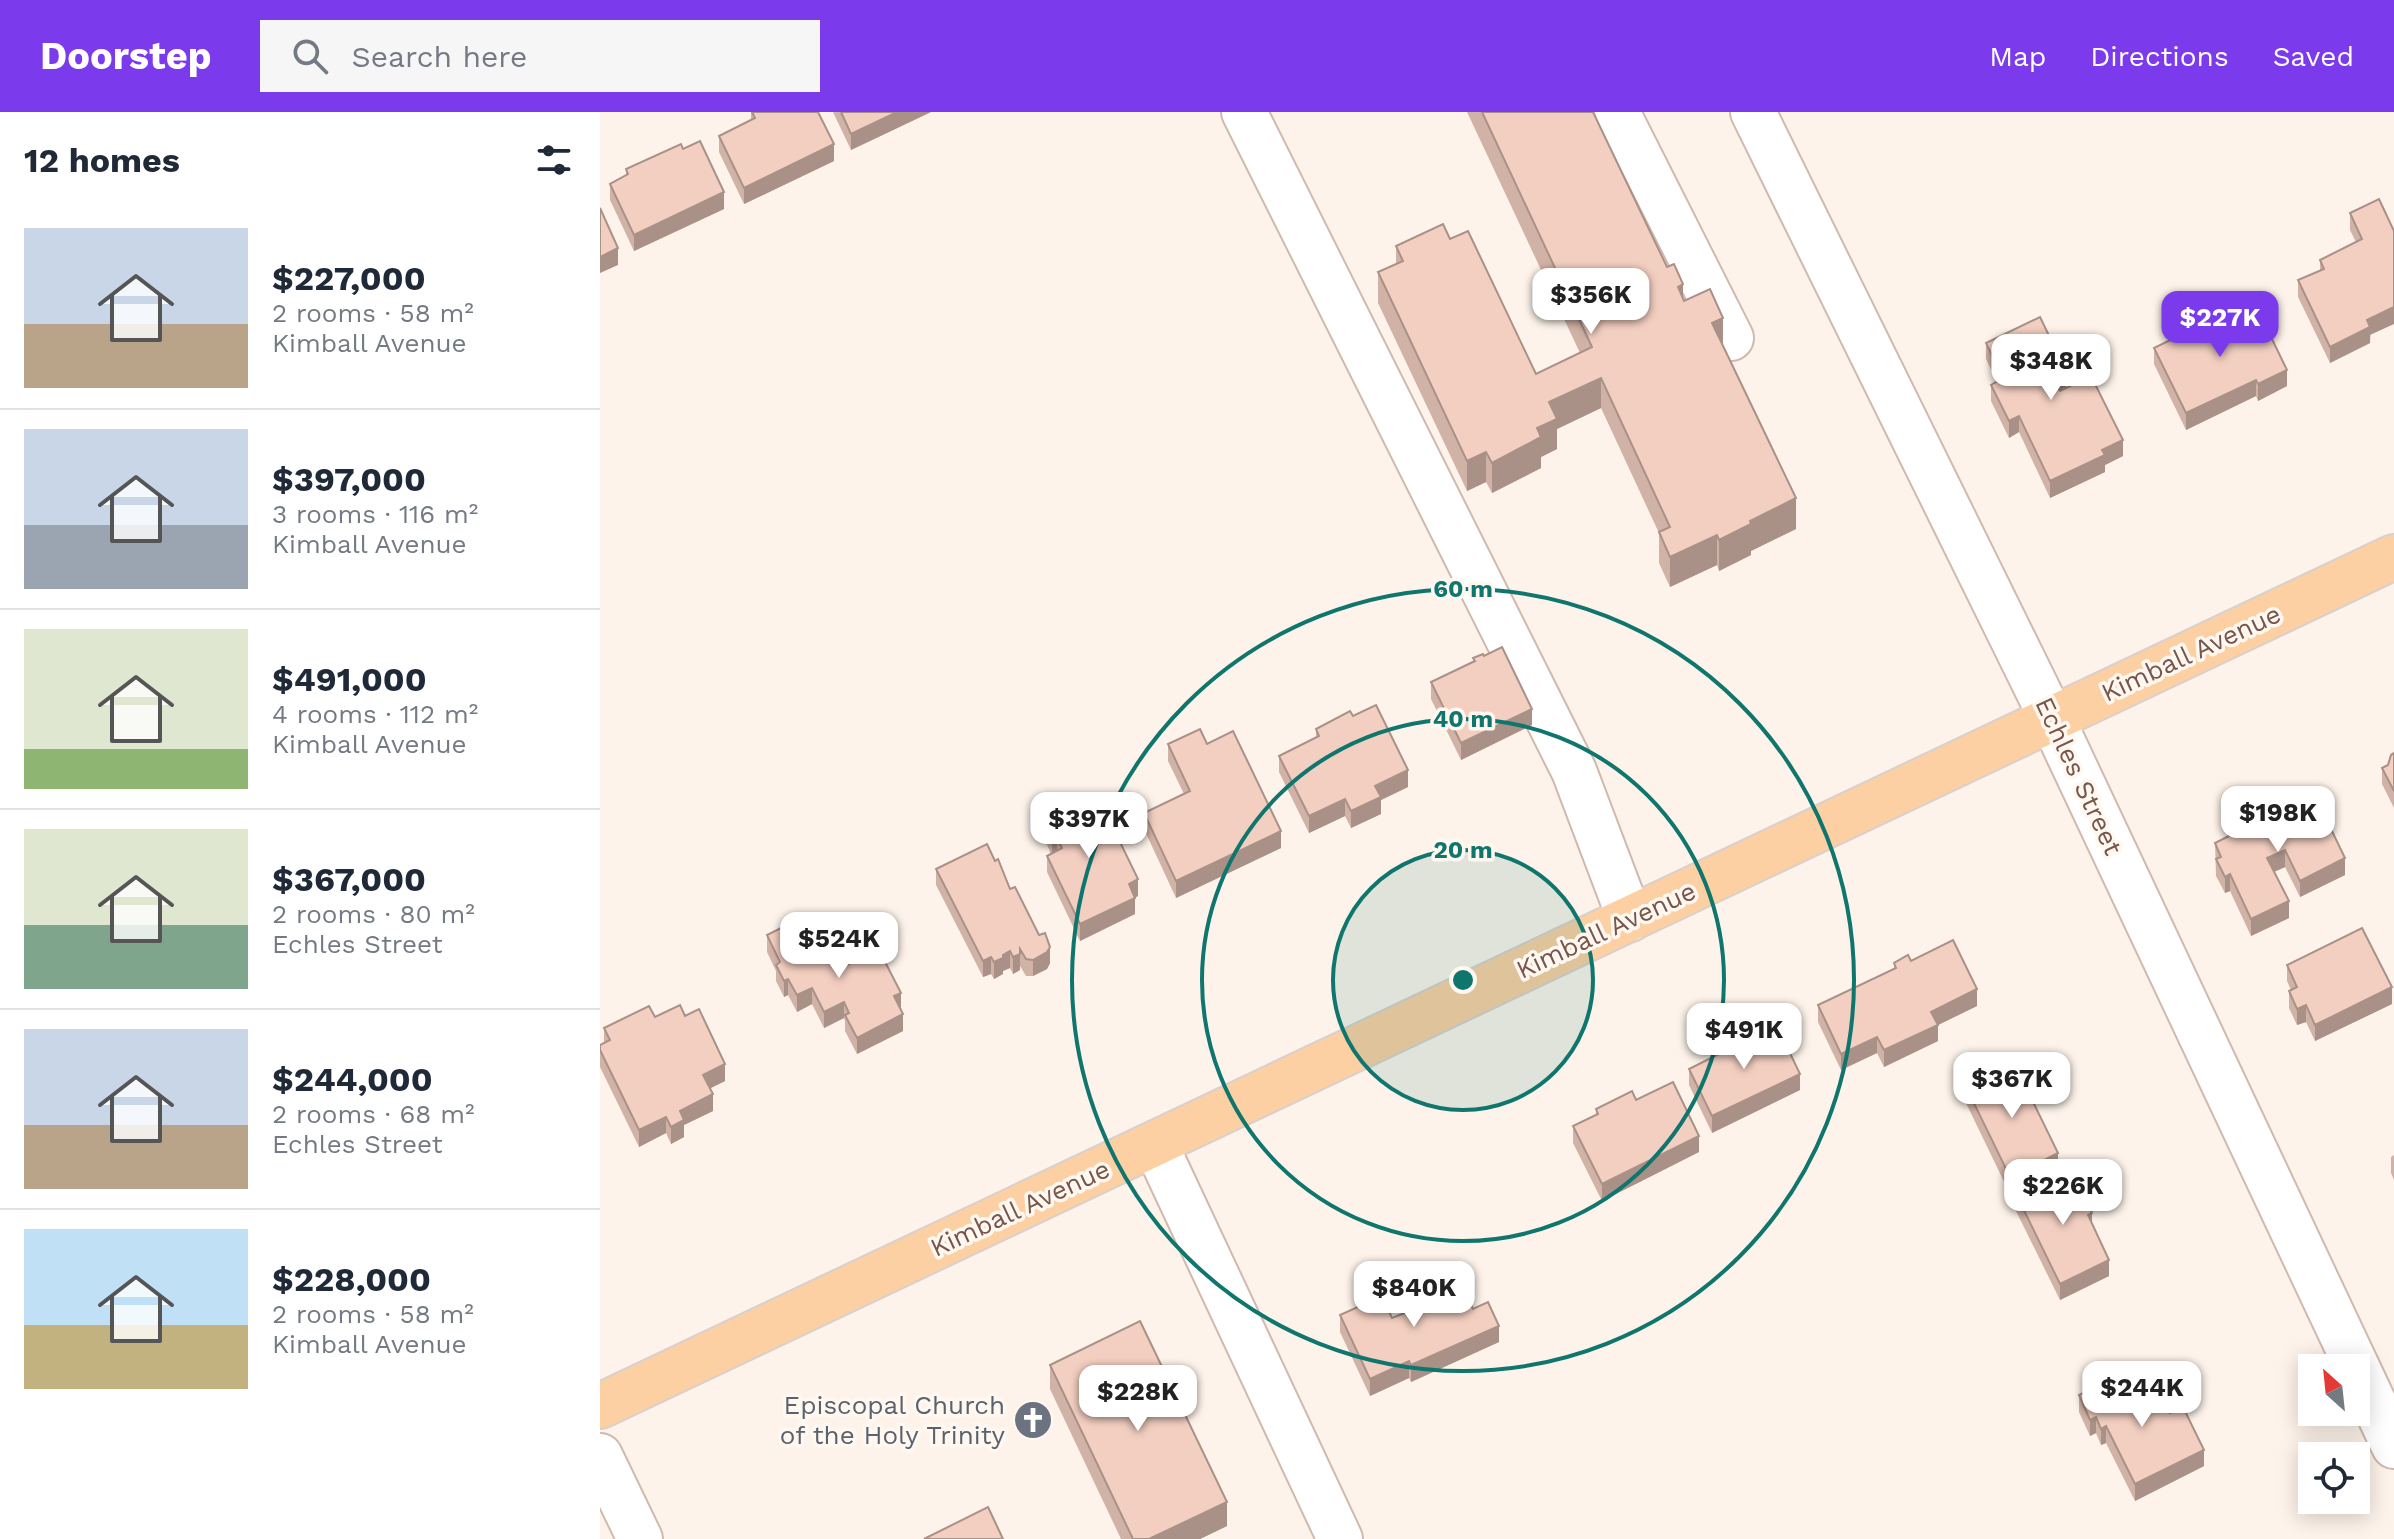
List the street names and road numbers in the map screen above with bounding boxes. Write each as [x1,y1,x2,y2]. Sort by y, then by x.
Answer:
street label: Kimball Avenue [2096,598,2286,708]
street label: Echles Street [2029,692,2129,860]
street label: Kimball Avenue [1511,875,1701,985]
street label: Kimball Avenue [925,1153,1115,1263]

